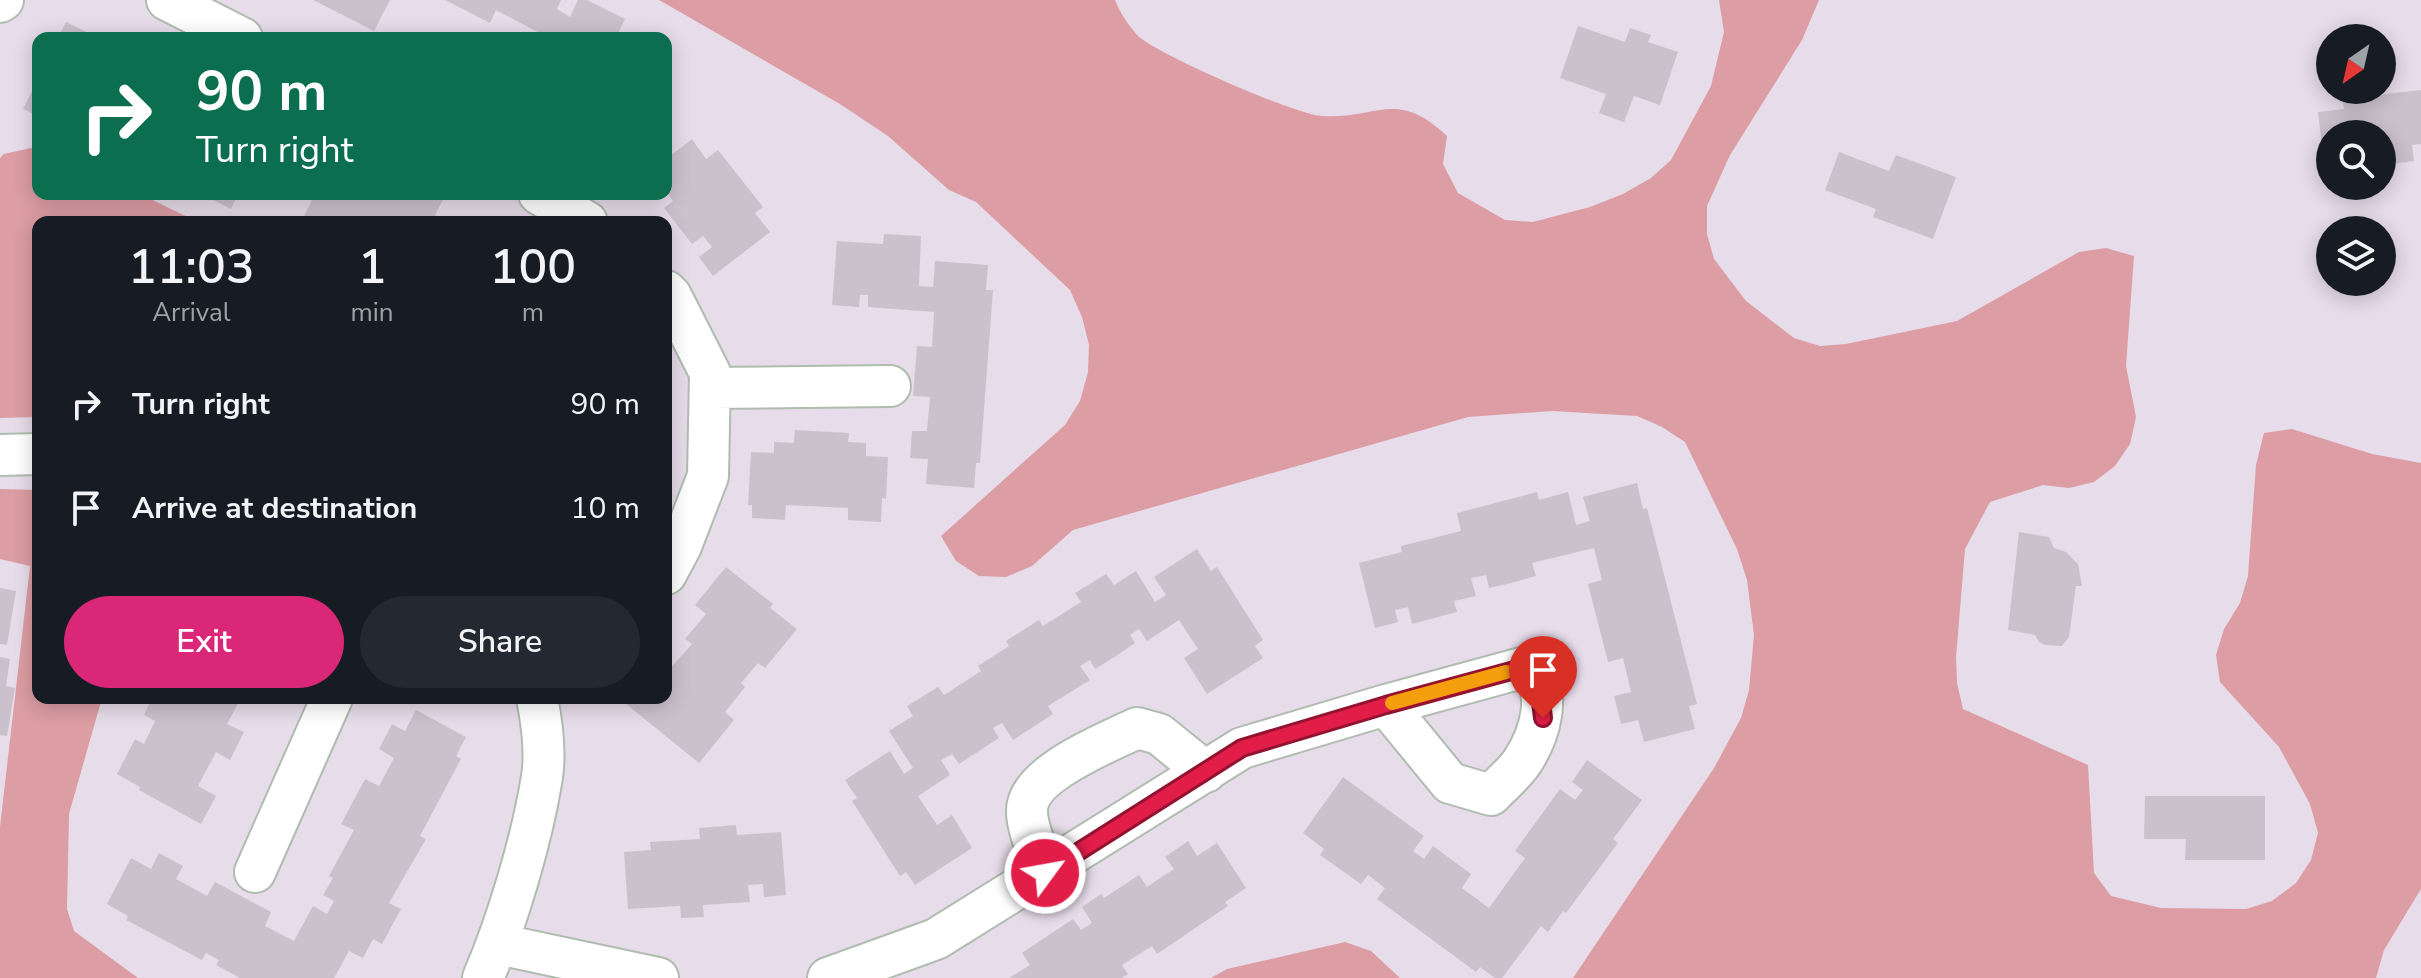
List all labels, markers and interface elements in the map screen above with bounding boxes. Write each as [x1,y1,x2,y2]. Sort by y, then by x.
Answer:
north arrow [2316,24,2396,104]
map controls [2316,24,2396,296]
text: 90 m [196,53,327,130]
icon: right [64,64,168,168]
button: search [2316,120,2396,200]
text: Turn right [196,126,353,175]
button: layers [2316,216,2396,296]
text: 11:03 [128,234,255,300]
text: 1 [358,234,386,300]
text: 100 [490,234,576,300]
text: Arrival [152,295,230,330]
text: min [351,295,394,330]
text: m [522,295,544,330]
icon: right [64,382,108,426]
text: Turn right [132,384,270,425]
text: 90 m [571,384,640,425]
icon: arrive [64,486,108,530]
text: Arrive at destination [132,488,417,529]
text: 10 m [571,488,640,529]
button: Exit [64,596,344,688]
button: Share [360,596,640,688]
pin [1509,636,1577,718]
icon: arrive [1521,648,1565,692]
position arrow [1003,831,1087,915]

